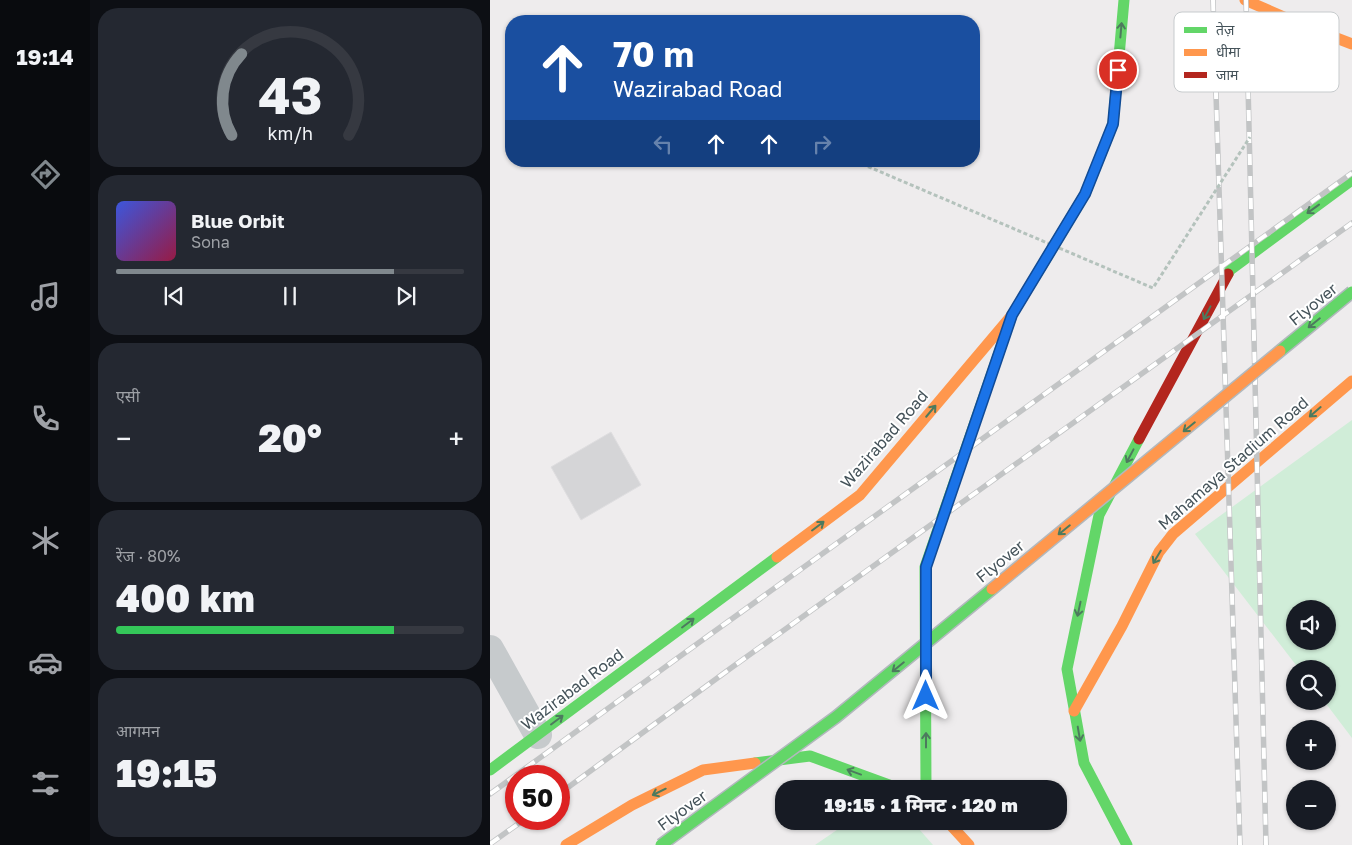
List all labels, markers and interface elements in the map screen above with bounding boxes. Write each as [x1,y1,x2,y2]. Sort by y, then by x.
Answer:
legend [1174,12,1339,92]
text: तेज़ [1216,21,1235,38]
one-way arrow [1116,22,1125,38]
text: 70 m [613,33,694,75]
icon: ahead [530,35,595,100]
text: 19:14 [16,43,74,70]
text: धीमा [1216,43,1241,60]
pin [1097,49,1139,91]
icon: arrive [1104,56,1132,84]
text: 43 [258,63,322,125]
text: जाम [1216,66,1239,83]
text: Wazirabad Road [613,75,782,102]
text: km/h [267,122,313,144]
icon: left [649,130,677,158]
icon: ahead [702,130,730,158]
icon: ahead [755,130,783,158]
icon: right [808,130,836,158]
icon: directions [28,157,63,192]
one-way arrow [1306,204,1320,214]
text: Blue Orbit [191,209,285,232]
text: Sona [191,232,230,252]
street label: Flyover [1285,278,1341,330]
icon: music [28,279,63,314]
icon: previous [160,282,188,310]
icon: pause [276,282,304,310]
icon: next [392,282,420,310]
one-way arrow [1202,305,1211,320]
one-way arrow [1308,318,1321,329]
text: एसी [116,386,140,406]
street label: Wazirabad Road [836,386,932,492]
street label: Mahamaya Stadium Road [1154,392,1312,534]
icon: phone [28,401,63,436]
one-way arrow [925,405,936,418]
one-way arrow [1309,407,1322,418]
text: 20° [258,415,322,460]
one-way arrow [1183,421,1196,432]
text: − [116,422,131,455]
text: + [449,422,464,455]
one-way arrow [1125,448,1134,463]
one-way arrow [811,521,825,531]
icon: climate [28,523,63,558]
one-way arrow [1057,525,1070,536]
street label: Flyover [972,535,1028,587]
text: रेंज · 80% [116,546,180,566]
one-way arrow [1151,549,1161,563]
text: 400 km [116,575,255,620]
one-way arrow [1074,600,1083,616]
map controls [1286,600,1336,830]
button: sound [1286,600,1336,650]
one-way arrow [681,618,695,628]
street label: Wazirabad Road [517,644,627,734]
icon: car [28,645,63,680]
button: search [1286,660,1336,710]
one-way arrow [891,661,904,672]
position arrow [899,669,951,721]
one-way arrow [550,715,564,725]
button: + [1286,720,1336,770]
text: आगमन [116,721,160,741]
one-way arrow [1074,726,1084,742]
one-way arrow [921,732,931,748]
text: 19:15 [116,750,217,795]
speed limit sign: 50 [505,765,570,830]
icon: filters [28,766,63,801]
one-way arrow [847,767,862,776]
button: − [1286,780,1336,830]
street label: Flyover [653,785,711,835]
one-way arrow [652,787,667,797]
text: 19:15 · 1 मिनट · 120 m [824,793,1018,816]

